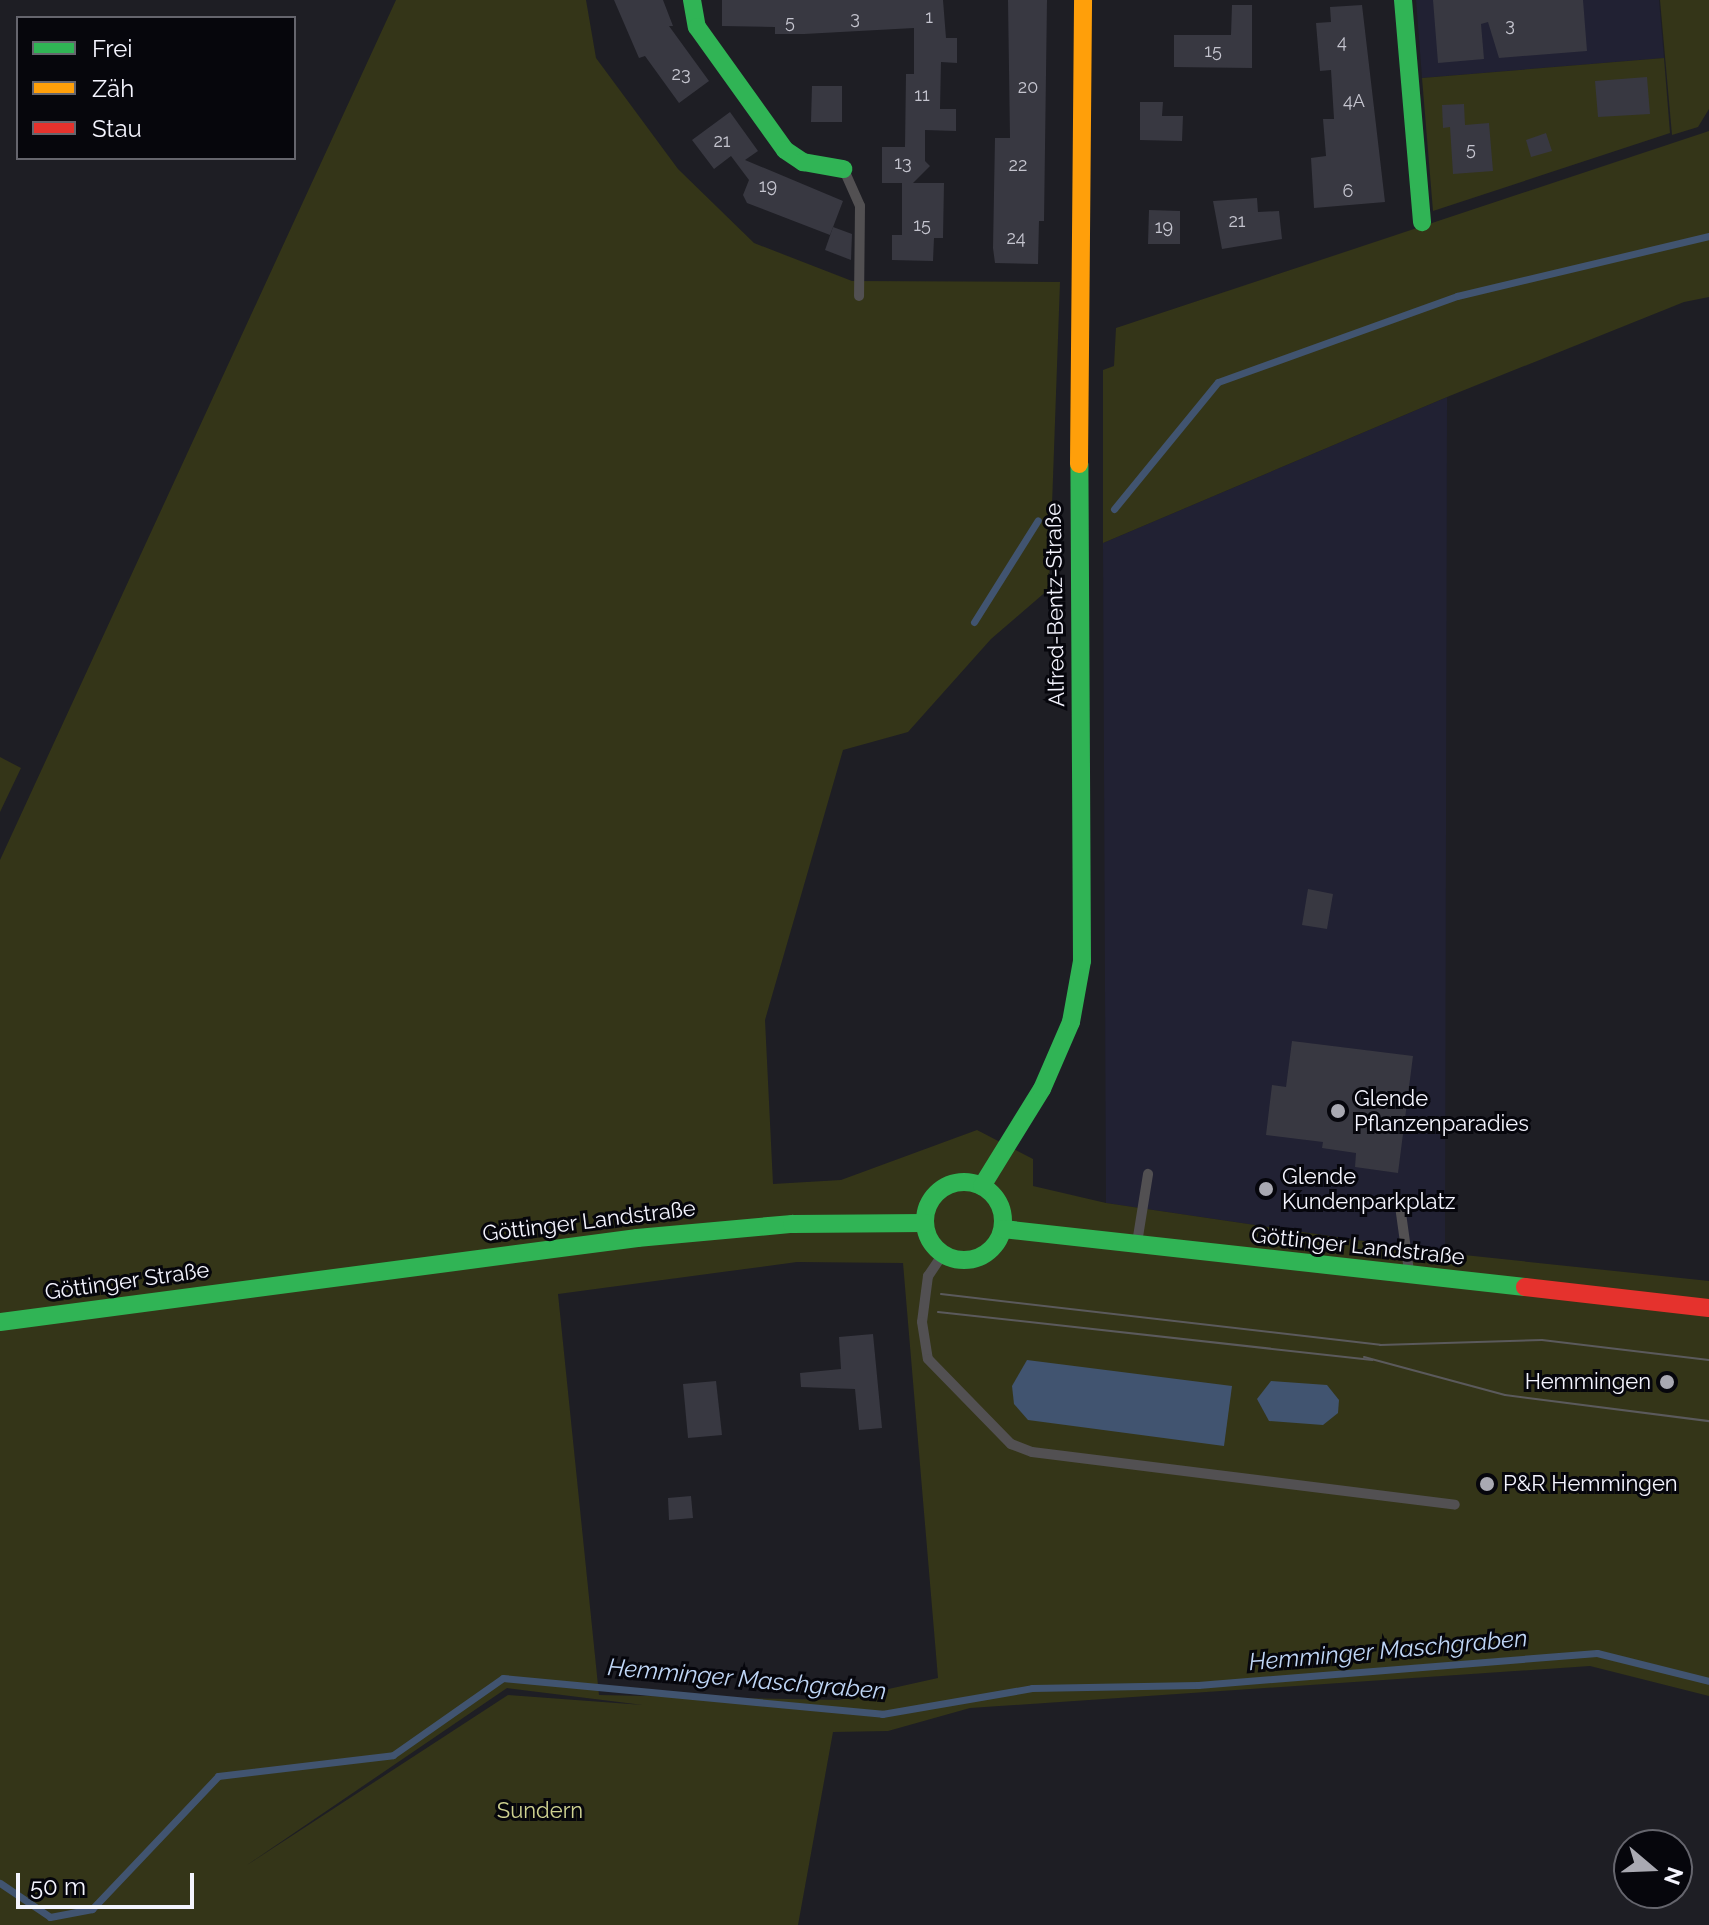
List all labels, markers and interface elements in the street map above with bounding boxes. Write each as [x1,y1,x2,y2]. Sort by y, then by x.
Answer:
house number: 1 [925,6,933,28]
house number: 3 [850,7,860,29]
house number: 5 [785,11,795,33]
house number: 3 [1505,14,1515,36]
legend [16,16,296,160]
house number: 4 [1337,31,1347,53]
text: Frei [92,34,133,63]
house number: 15 [1204,40,1222,62]
house number: 23 [672,63,690,85]
text: Zäh [92,74,134,103]
house number: 20 [1018,76,1038,98]
house number: 11 [914,84,930,106]
house number: 4A [1343,90,1365,112]
text: Stau [92,114,142,143]
house number: 21 [713,130,731,152]
house number: 5 [1466,138,1476,160]
house number: 13 [894,152,912,174]
house number: 22 [1009,154,1027,176]
house number: 19 [759,175,777,197]
house number: 6 [1343,180,1353,202]
house number: 21 [1228,210,1246,232]
house number: 15 [913,214,931,236]
house number: 19 [1155,216,1173,238]
house number: 24 [1006,227,1026,249]
street label: Alfred-Bentz-Straße [1040,503,1070,707]
place label: Glende Pflanzenparadies [1354,1085,1529,1136]
marker: Glende Pflanzenparadies [1329,1102,1347,1120]
place label: Glende Kundenparkplatz [1282,1163,1456,1214]
marker: Glende Kundenparkplatz [1257,1180,1275,1198]
street label: Göttinger Landstraße [481,1195,697,1247]
street label: Göttinger Landstraße [1250,1222,1466,1270]
street label: Göttinger Straße [43,1256,211,1306]
place label: Hemmingen [1525,1369,1651,1395]
marker: Hemmingen [1658,1373,1676,1391]
place label: P&R Hemmingen [1503,1471,1678,1497]
marker: P&R Hemmingen [1478,1475,1496,1493]
water label: Hemminger Maschgraben [1247,1623,1529,1677]
water label: Hemminger Maschgraben [606,1652,888,1706]
park label: Sundern [497,1798,583,1824]
north arrow [1613,1829,1693,1909]
scale bar [20,1857,198,1907]
text: N [1659,1864,1689,1888]
text: 50 m [30,1872,86,1901]

